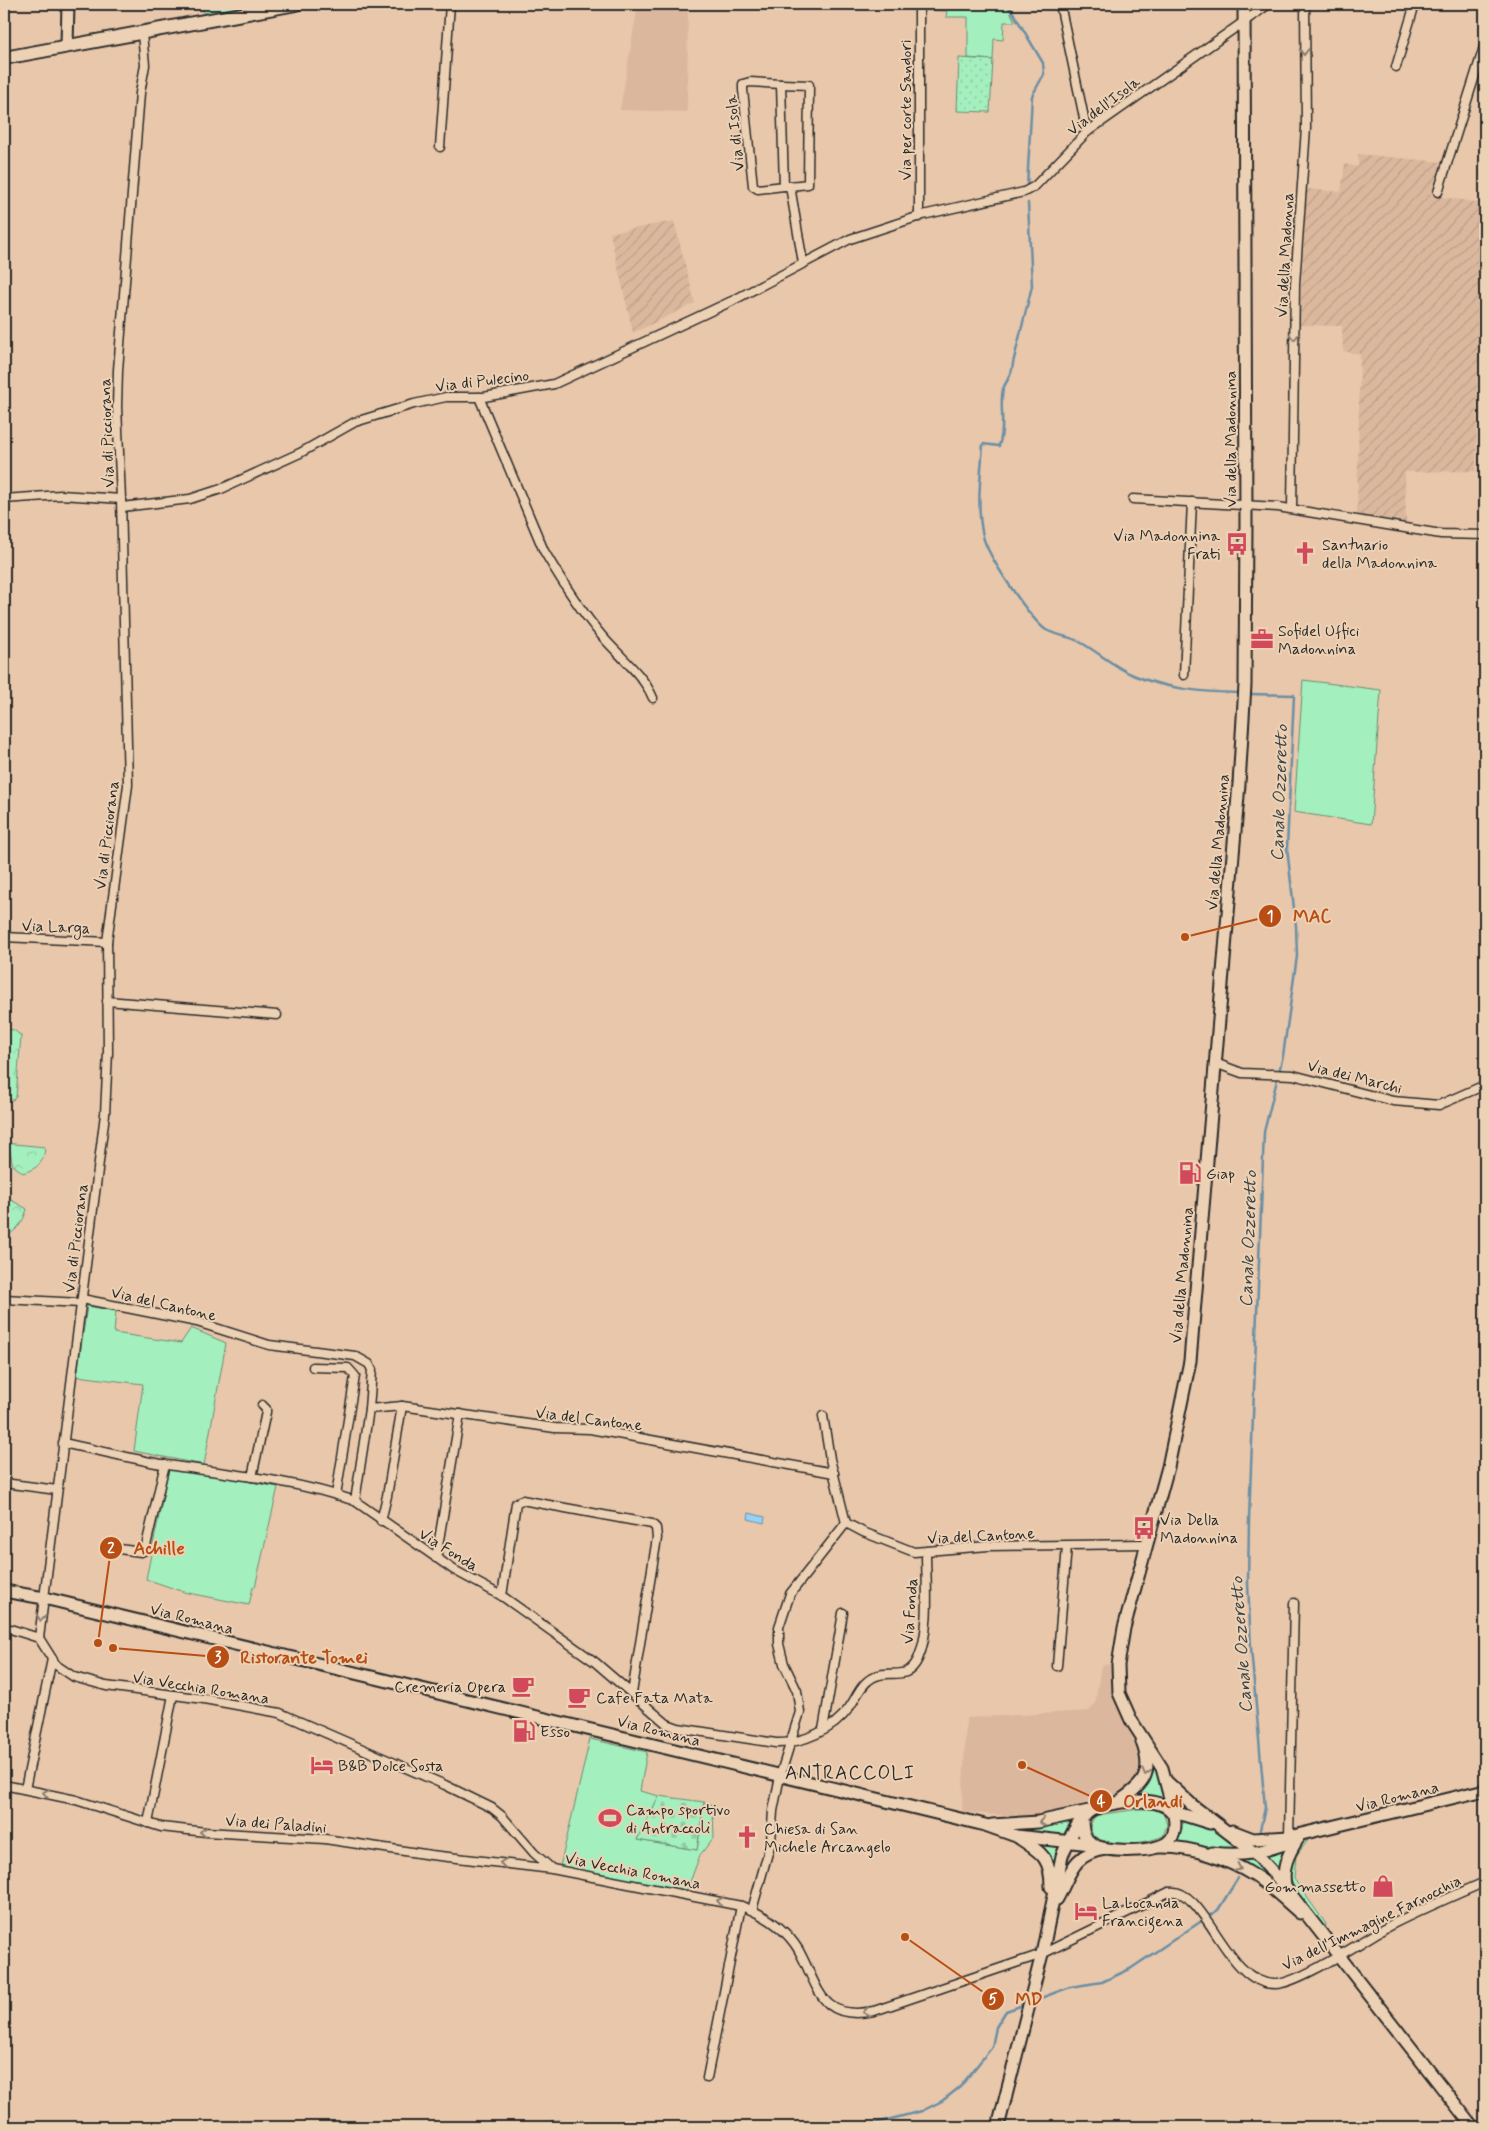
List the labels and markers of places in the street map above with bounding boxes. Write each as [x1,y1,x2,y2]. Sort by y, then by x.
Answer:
place label: Via Madonnina Frati [1113,526,1220,565]
bus stop icon: Via Madonnina Frati [1224,531,1250,557]
place label: Santuario della Madonnina [1322,535,1437,574]
church icon: Santuario della Madonnina [1292,540,1318,566]
place label: Sofidel Uffici Madonnina [1278,621,1360,660]
office icon: Sofidel Uffici Madonnina [1249,626,1275,652]
callout: MAC [1258,899,1341,932]
fuel station icon: Giap [1177,1160,1203,1186]
place label: Giap [1206,1164,1235,1185]
place label: Via Della Madonnina [1160,1510,1238,1549]
bus stop icon: Via Della Madonnina [1131,1515,1157,1541]
callout: Achille [98,1531,194,1564]
callout: Ristorante Tomei [205,1640,377,1673]
cafe icon: Cremeria Opera [510,1673,536,1699]
place label: Cremeria Opera [394,1677,506,1698]
cafe icon: Cafe Fata Mata [566,1684,592,1710]
place label: Cafe Fata Mata [596,1688,713,1709]
fuel station icon: Esso [511,1718,537,1744]
place label: Esso [540,1722,570,1743]
hotel icon: B&B Dolce Sosta [309,1752,335,1778]
place label: B&B Dolce Sosta [338,1756,444,1777]
callout: Orlandi [1089,1784,1193,1817]
place label: Campo sportivo di Antraccoli [626,1800,730,1839]
sports icon: Campo sportivo di Antraccoli [597,1805,623,1831]
place label: Chiesa di San Michele Arcangelo [764,1819,891,1858]
church icon: Chiesa di San Michele Arcangelo [734,1824,760,1850]
shop icon: Gommassetto [1370,1873,1396,1899]
place label: Gommassetto [1265,1877,1366,1898]
place label: La Locanda Francigena [1102,1893,1183,1933]
hotel icon: La Locanda Francigena [1073,1898,1099,1924]
callout: MD [980,1983,1053,2016]

